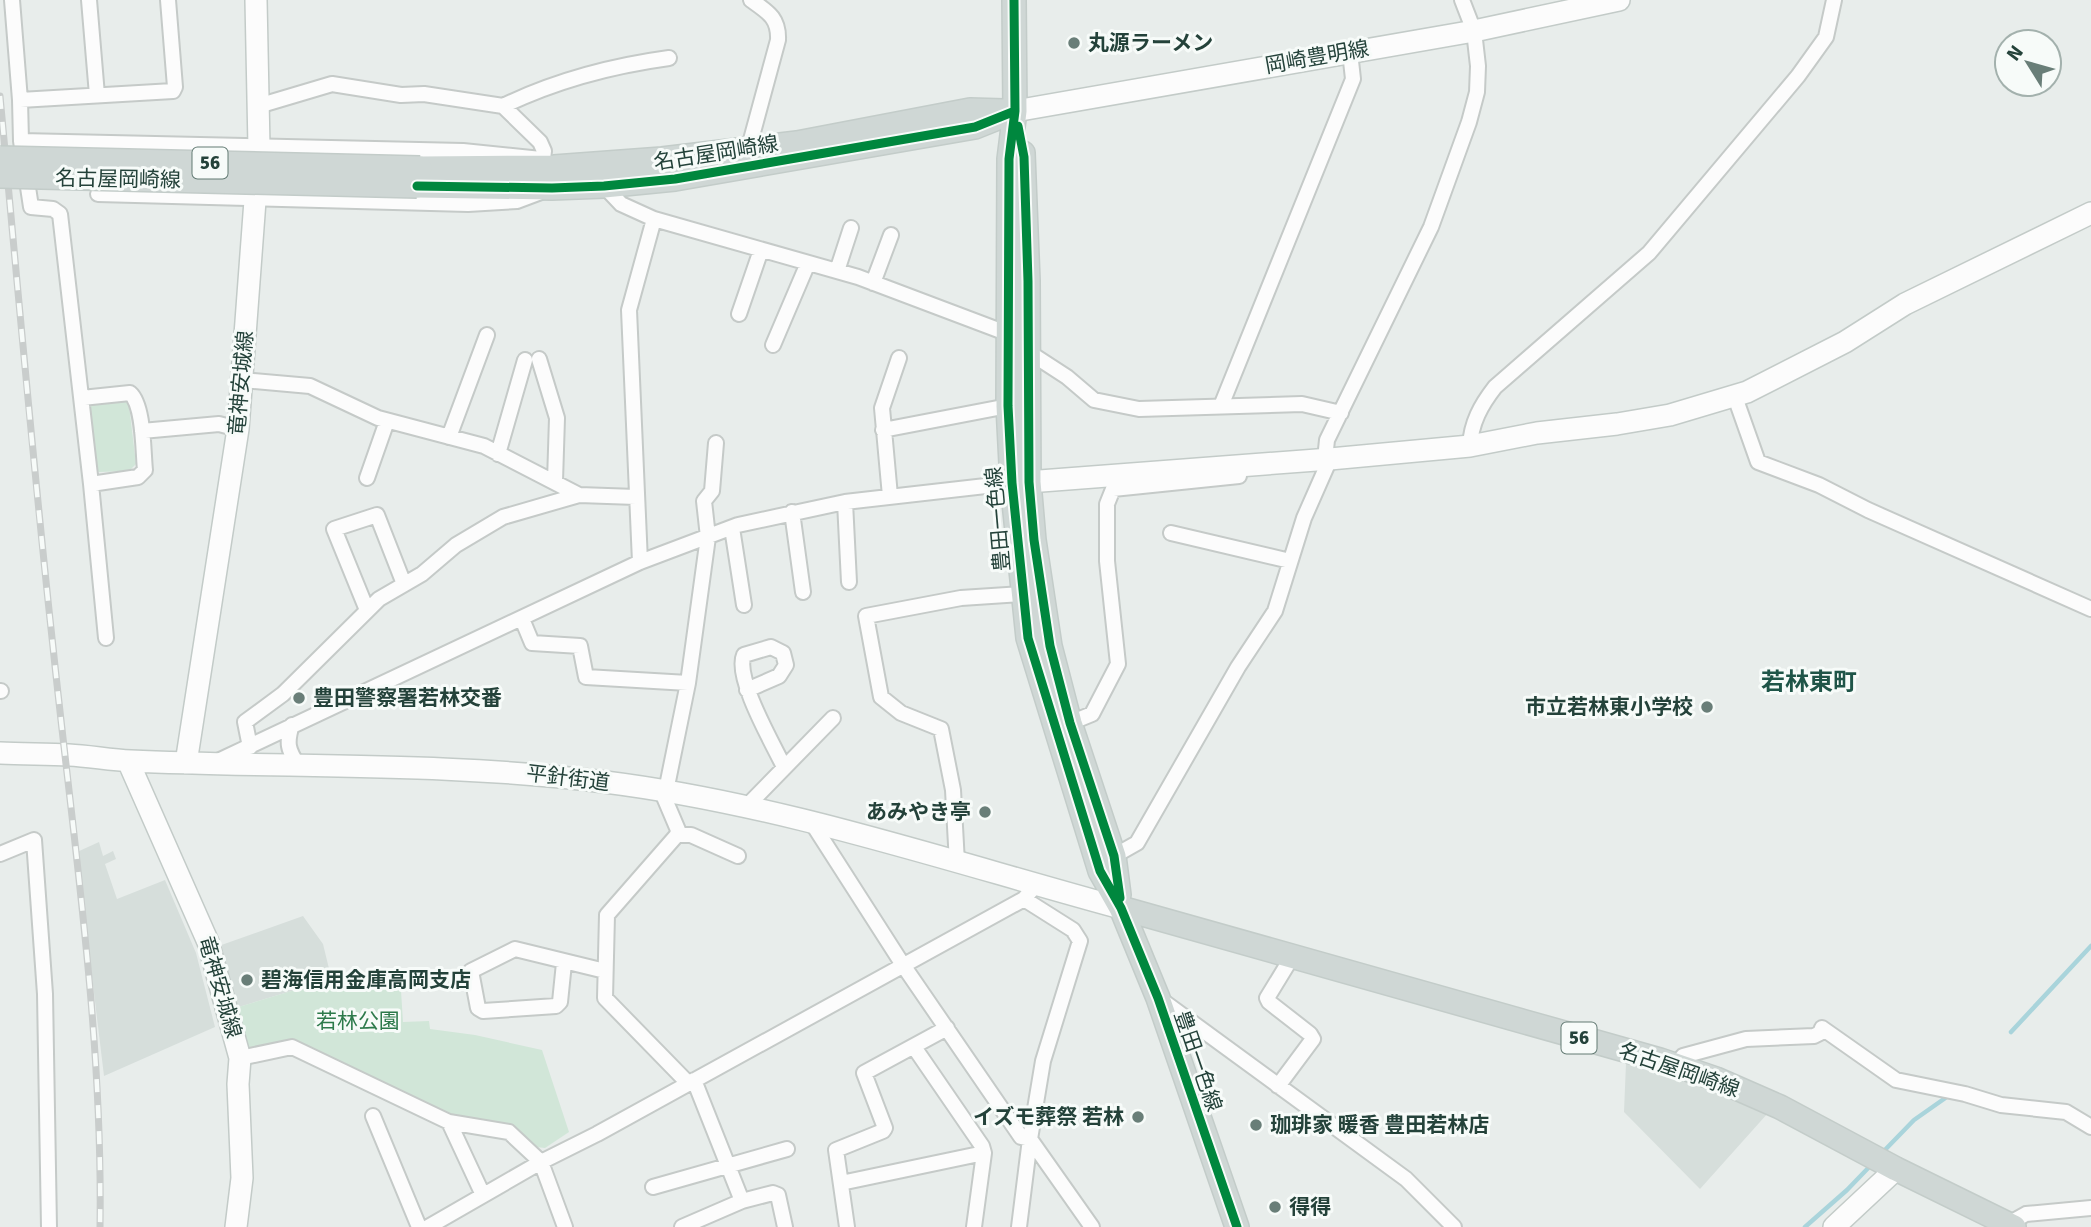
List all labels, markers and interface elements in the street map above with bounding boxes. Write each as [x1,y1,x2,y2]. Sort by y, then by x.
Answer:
north arrow [1993,28,2063,98]
place label: 丸源ラーメン [1088,30,1213,56]
marker: 丸源ラーメン [1066,35,1082,51]
street label: 岡崎豊明線 [1263,35,1371,79]
text: N [2002,41,2029,66]
street label: 名古屋岡崎線 [652,130,780,176]
road number: 56 [192,148,228,178]
street label: 名古屋岡崎線 [55,165,181,193]
street label: 竜神安城線 [223,330,259,436]
street label: 豊田一色線 [980,466,1016,572]
district label: 若林東町 [1761,667,1857,697]
place label: 豊田警察署若林交番 [313,685,502,711]
marker: 豊田警察署若林交番 [291,690,307,706]
place label: 市立若林東小学校 [1525,694,1693,720]
marker: 市立若林東小学校 [1699,699,1715,715]
street label: 平針街道 [525,760,611,796]
place label: あみやき亭 [866,799,971,825]
marker: あみやき亭 [977,804,993,820]
street label: 竜神安城線 [193,933,247,1041]
place label: 碧海信用金庫高岡支店 [261,967,471,993]
marker: 碧海信用金庫高岡支店 [239,972,255,988]
street label: 豊田一色線 [1169,1007,1227,1115]
park label: 若林公園 [316,1008,400,1034]
road number: 56 [1562,1022,1596,1054]
street label: 名古屋岡崎線 [1615,1037,1743,1103]
place label: イズモ葬祭 若林 [973,1104,1124,1130]
marker: イズモ葬祭 若林 [1130,1109,1146,1125]
place label: 珈琲家 暖香 豊田若林店 [1270,1112,1489,1138]
marker: 珈琲家 暖香 豊田若林店 [1248,1117,1264,1133]
place label: 得得 [1289,1194,1331,1220]
marker: 得得 [1267,1199,1283,1215]

